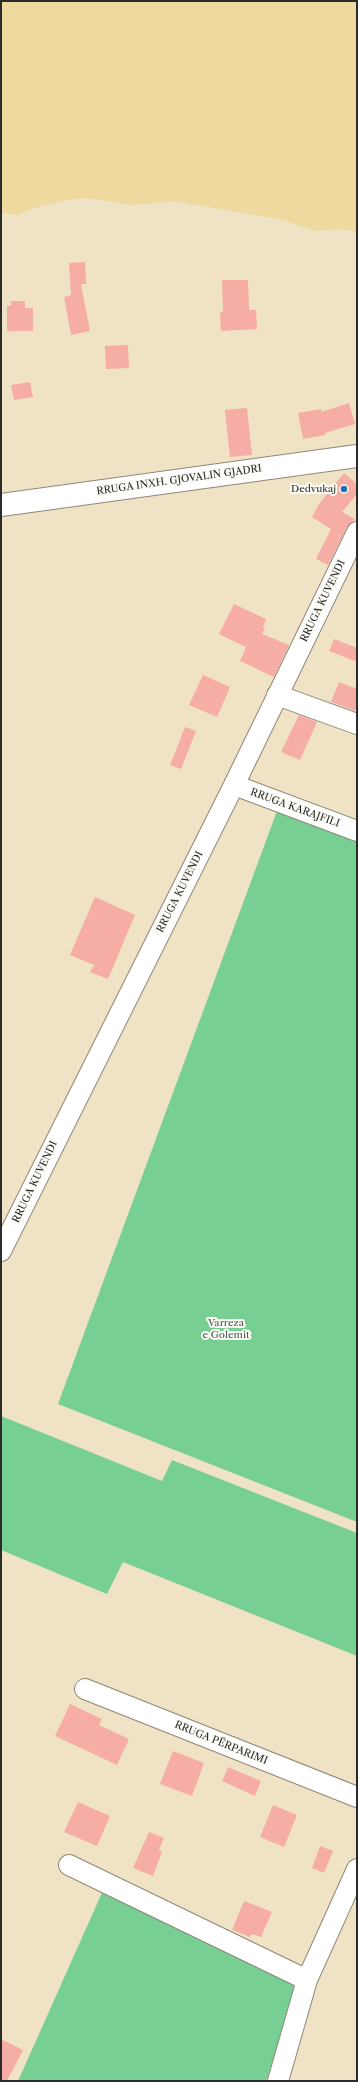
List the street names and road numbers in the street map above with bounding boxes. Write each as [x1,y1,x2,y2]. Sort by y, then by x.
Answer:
street label: RRUGA INXH. GJOVALIN GJADRI [96,462,262,498]
street label: RRUGA KUVENDI [298,558,348,644]
street label: RRUGA KARAJFILI [249,786,341,830]
street label: RRUGA KUVENDI [154,849,206,935]
street label: RRUGA KUVENDI [10,1139,60,1225]
street label: RRUGA PËRPARIMI [173,1719,269,1767]

